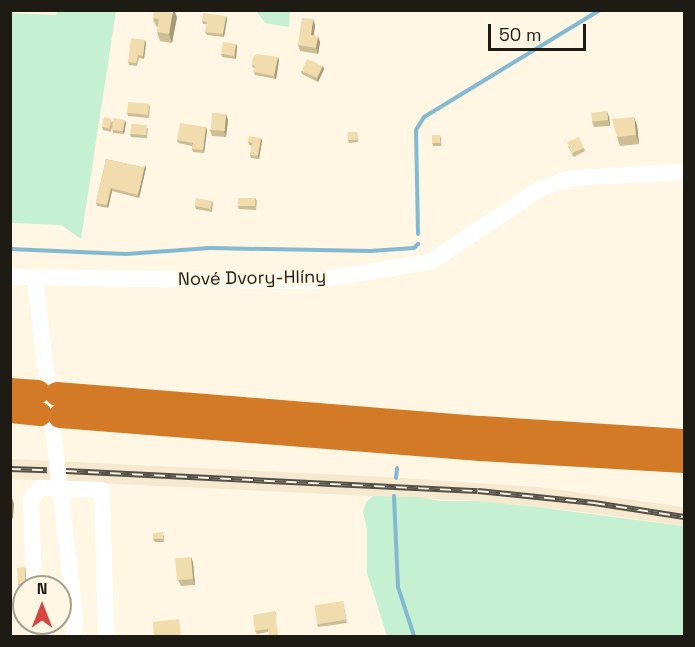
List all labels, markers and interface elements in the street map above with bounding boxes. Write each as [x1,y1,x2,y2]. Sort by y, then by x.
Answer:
scale bar [491,12,588,50]
text: 50 m [499,23,541,46]
street label: Nové Dvory-Hlíny [178,266,326,290]
north arrow [12,575,72,635]
text: N [37,578,47,599]

